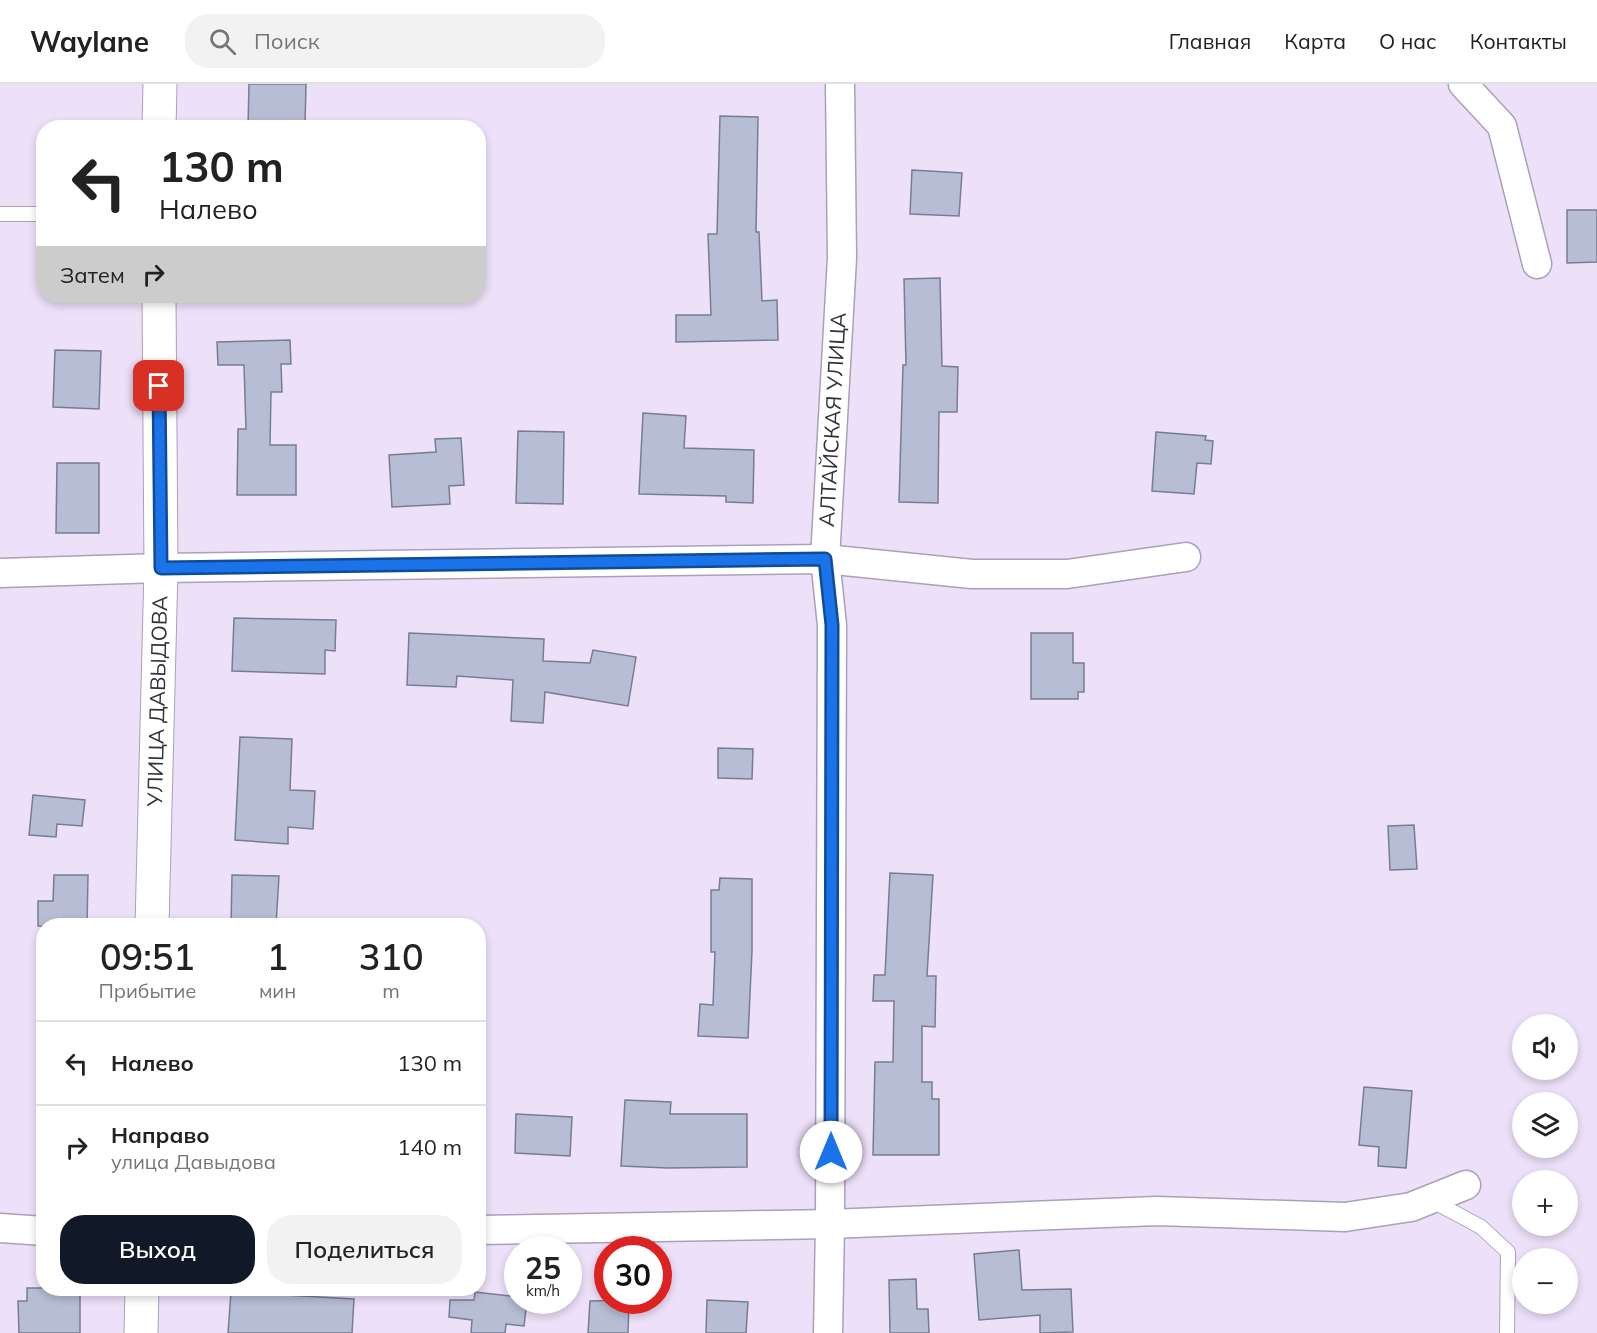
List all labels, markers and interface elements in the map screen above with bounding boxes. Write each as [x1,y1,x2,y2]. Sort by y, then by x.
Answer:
search box [185,14,605,68]
text: Waylane [30,24,149,59]
icon: search [206,25,239,58]
text: Поиск [254,27,320,55]
text: Главная [1169,28,1251,54]
text: Карта [1284,28,1346,54]
text: О нас [1379,28,1437,54]
text: Контакты [1470,28,1567,54]
text: 130 m [159,140,284,193]
icon: left [60,144,138,222]
text: Налево [159,192,258,226]
icon: right [137,258,170,291]
text: Затем [60,261,125,289]
street label: АЛТАЙСКАЯ УЛИЦА [813,311,851,527]
pin [133,360,184,411]
icon: arrive [142,369,175,402]
street label: УЛИЦА ДАВЫДОВА [141,595,172,808]
text: 09:51 [100,934,195,979]
text: 1 [267,934,288,979]
text: 310 [359,934,424,979]
text: Прибытие [98,978,196,1003]
text: мин [259,978,296,1003]
text: m [382,978,400,1003]
map controls [1512,1014,1578,1314]
button: sound [1512,1014,1578,1080]
icon: left [60,1047,93,1080]
text: Налево [111,1049,194,1077]
text: 130 m [397,1049,462,1077]
button: layers [1512,1092,1578,1158]
position arrow [799,1120,863,1184]
text: Направо [111,1121,209,1149]
icon: right [60,1131,93,1164]
text: 140 m [397,1133,462,1161]
text: улица Давыдова [111,1149,276,1174]
button: + [1512,1170,1578,1236]
button: Выход [60,1215,255,1284]
button: Поделиться [267,1215,462,1284]
speed limit sign: 30 [594,1236,672,1314]
button: − [1512,1248,1578,1314]
text: 25 [525,1249,561,1287]
text: km/h [526,1281,560,1300]

